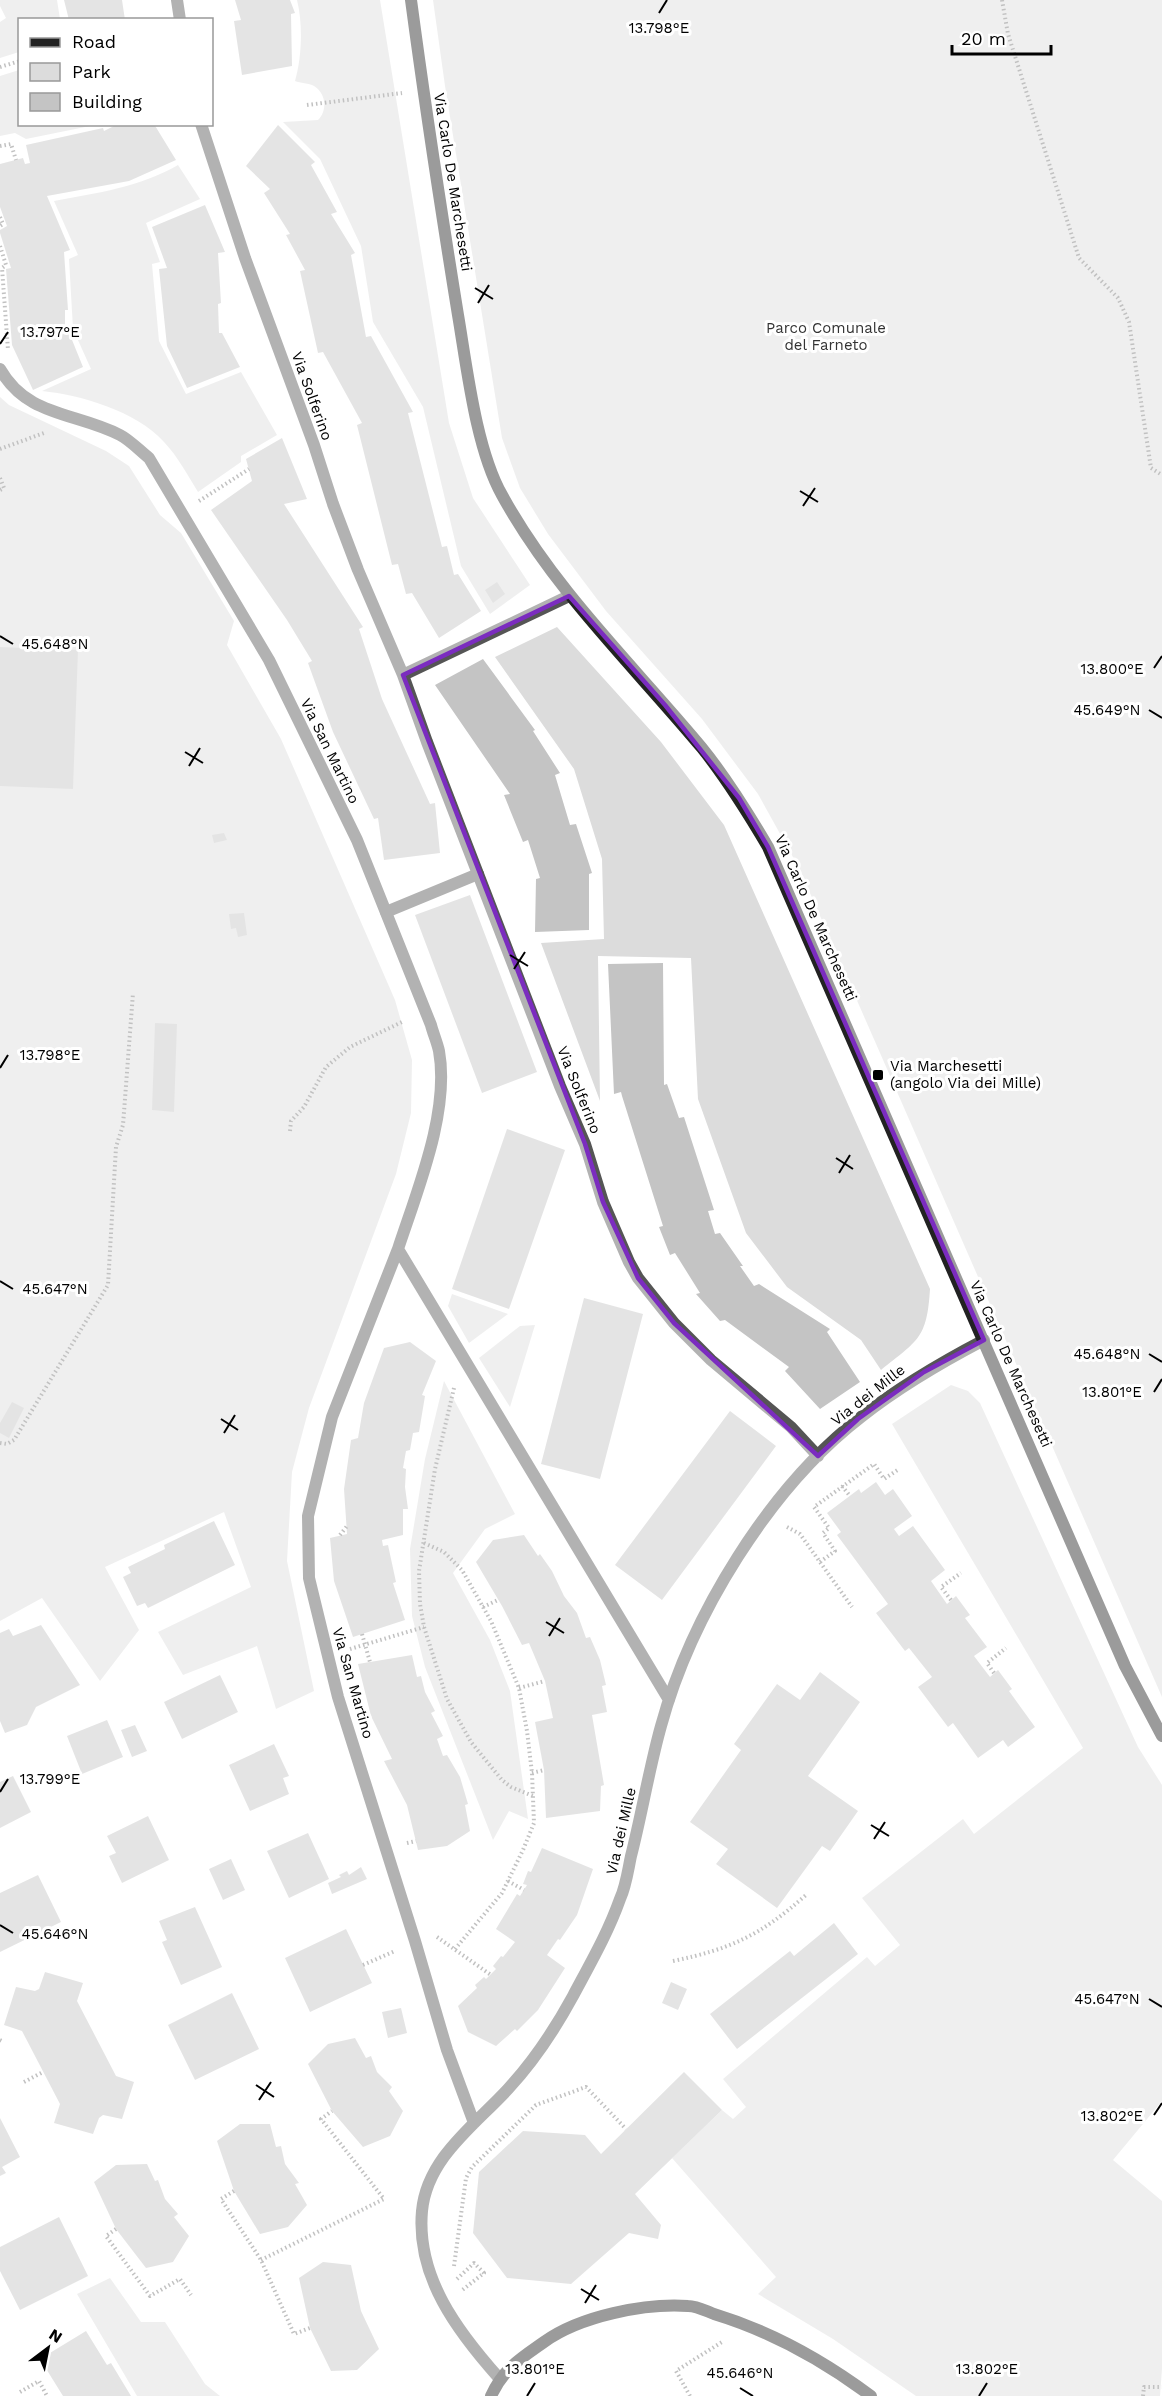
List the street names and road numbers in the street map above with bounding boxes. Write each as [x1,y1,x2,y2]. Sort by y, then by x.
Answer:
street label: Via Carlo De Marchesetti [430,91,476,273]
street label: Via Solferino [288,349,336,443]
street label: Via San Martino [297,695,363,807]
street label: Via Carlo De Marchesetti [771,832,861,1004]
street label: Via Solferino [553,1044,605,1136]
street label: Via Carlo De Marchesetti [966,1278,1056,1450]
street label: Via dei Mille [827,1361,909,1429]
street label: Via San Martino [329,1625,377,1741]
street label: Via dei Mille [602,1786,640,1876]

